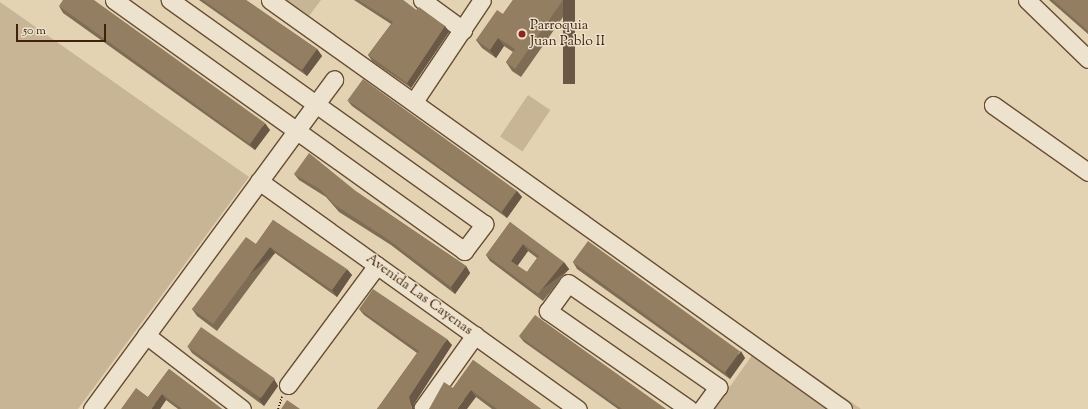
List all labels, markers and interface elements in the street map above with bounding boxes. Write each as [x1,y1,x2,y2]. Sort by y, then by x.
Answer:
scale bar [18,16,108,42]
place label: Parroquia Juan Pablo II [530,18,605,50]
text: 50 m [23,22,46,40]
marker: Parroquia Juan Pablo II [517,29,527,39]
street label: Avenida Las Cayenas [362,251,476,339]

